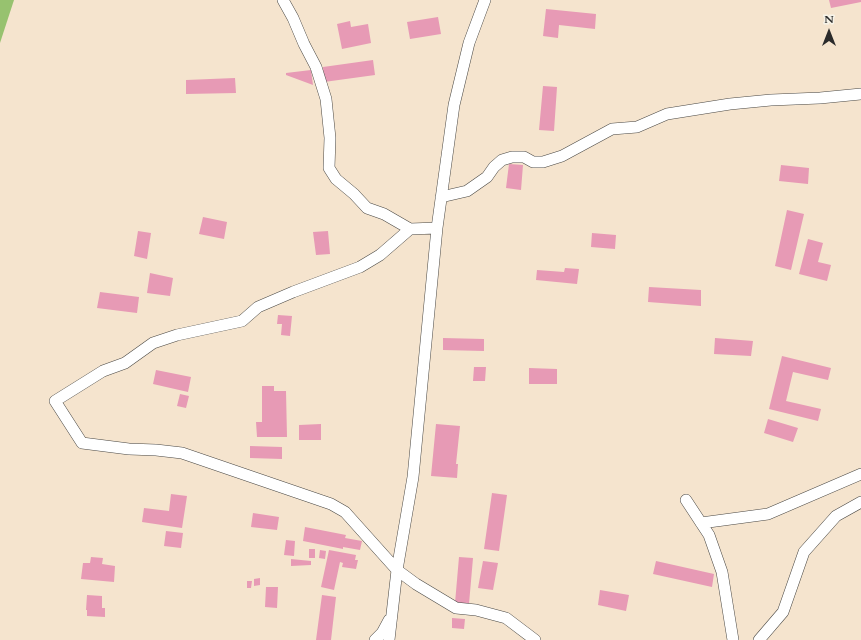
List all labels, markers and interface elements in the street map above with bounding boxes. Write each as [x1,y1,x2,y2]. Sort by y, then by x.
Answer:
north arrow [809,12,849,52]
text: N [824,12,834,27]

